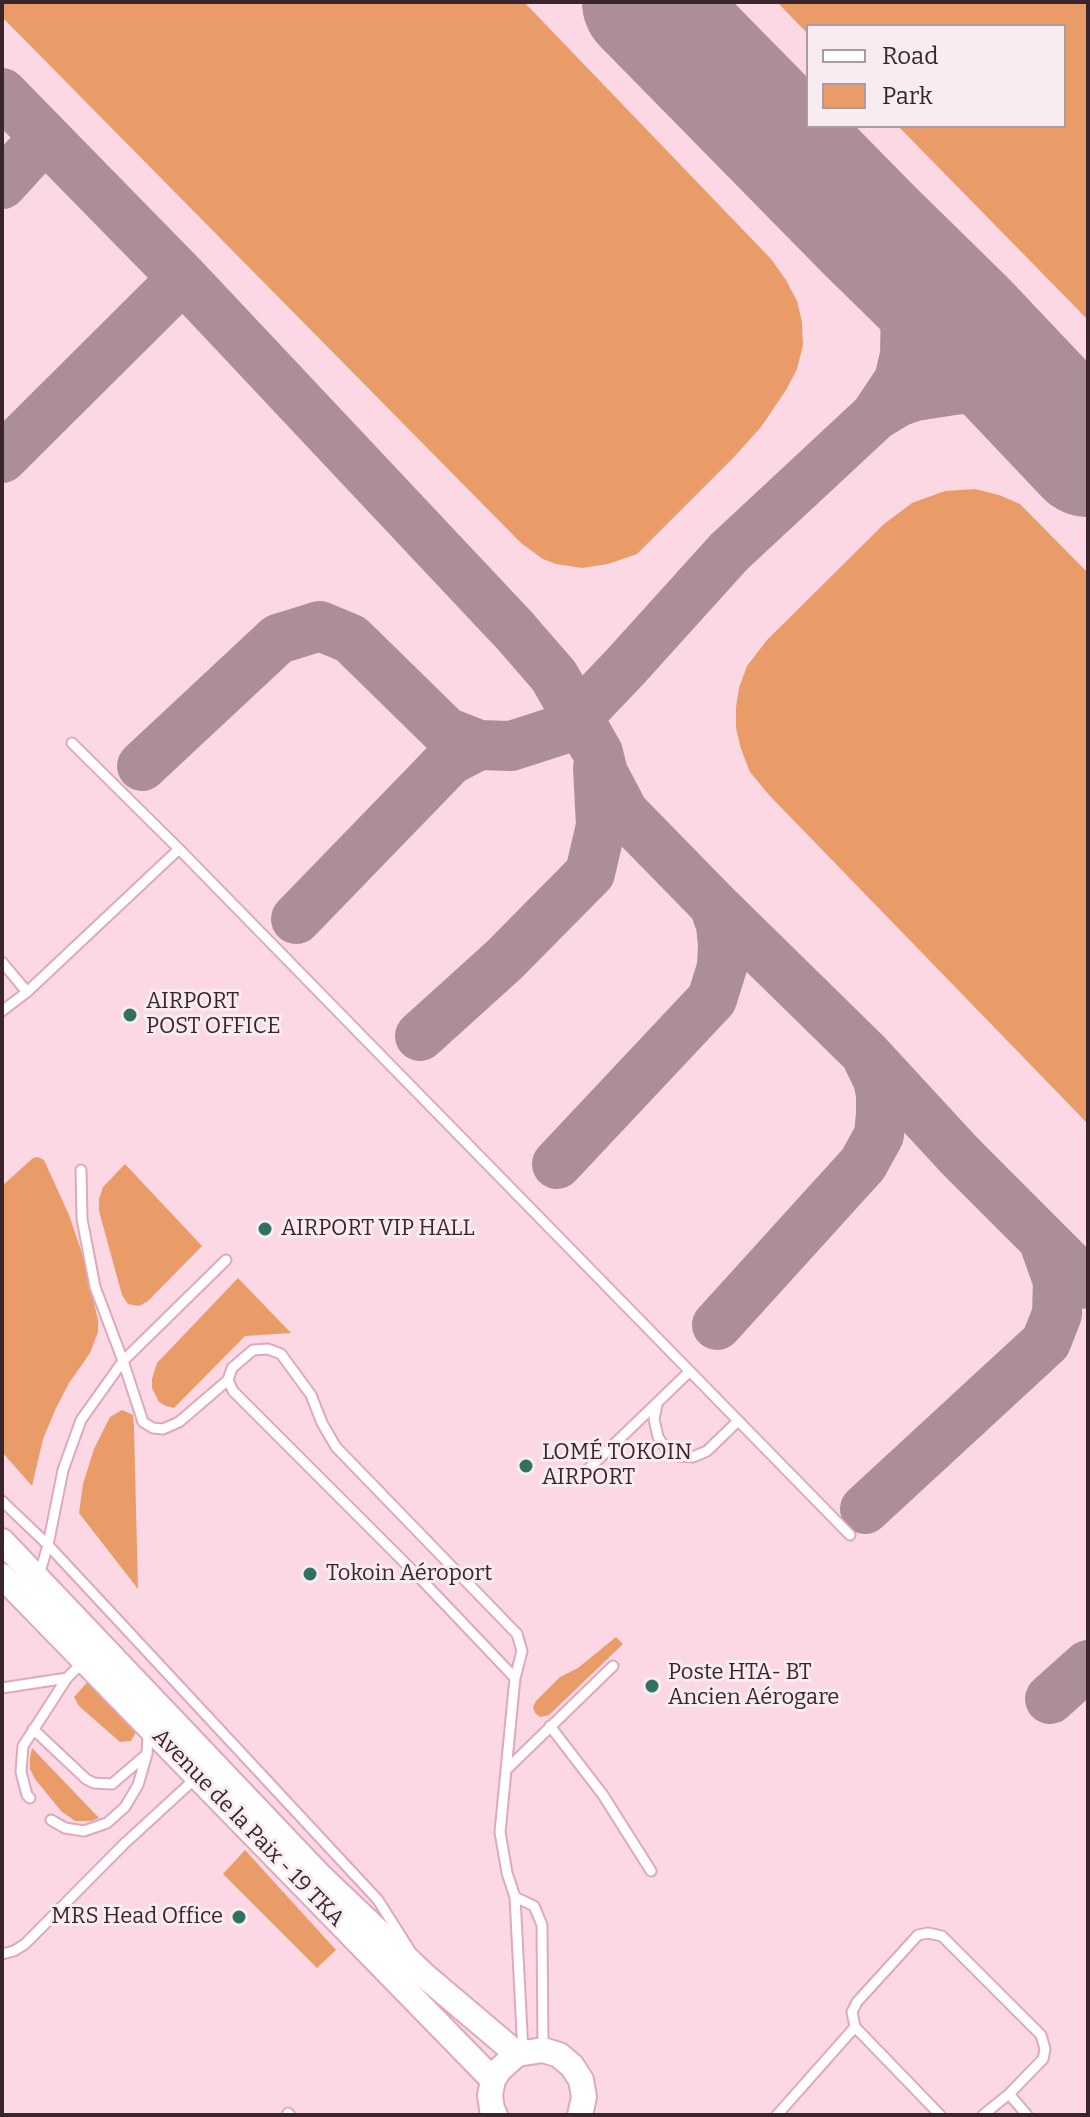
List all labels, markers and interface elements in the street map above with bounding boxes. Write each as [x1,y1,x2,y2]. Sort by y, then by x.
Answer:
legend [806,24,1066,128]
text: Road [882,42,938,70]
text: Park [882,82,933,110]
place label: AIRPORT POST OFFICE [146,989,281,1040]
marker: AIRPORT POST OFFICE [121,1006,139,1024]
place label: AIRPORT VIP HALL [281,1216,475,1242]
marker: AIRPORT VIP HALL [256,1220,274,1238]
place label: LOMÉ TOKOIN AIRPORT [542,1440,692,1492]
marker: LOMÉ TOKOIN AIRPORT [517,1457,535,1475]
place label: Tokoin Aéroport [326,1561,492,1587]
marker: Tokoin Aéroport [301,1565,319,1583]
place label: Poste HTA- BT Ancien Aérogare [668,1660,839,1712]
marker: Poste HTA- BT Ancien Aérogare [643,1677,661,1695]
street label: Avenue de la Paix - 19 TKA [146,1724,350,1932]
place label: MRS Head Office [51,1904,223,1930]
marker: MRS Head Office [230,1908,248,1926]

